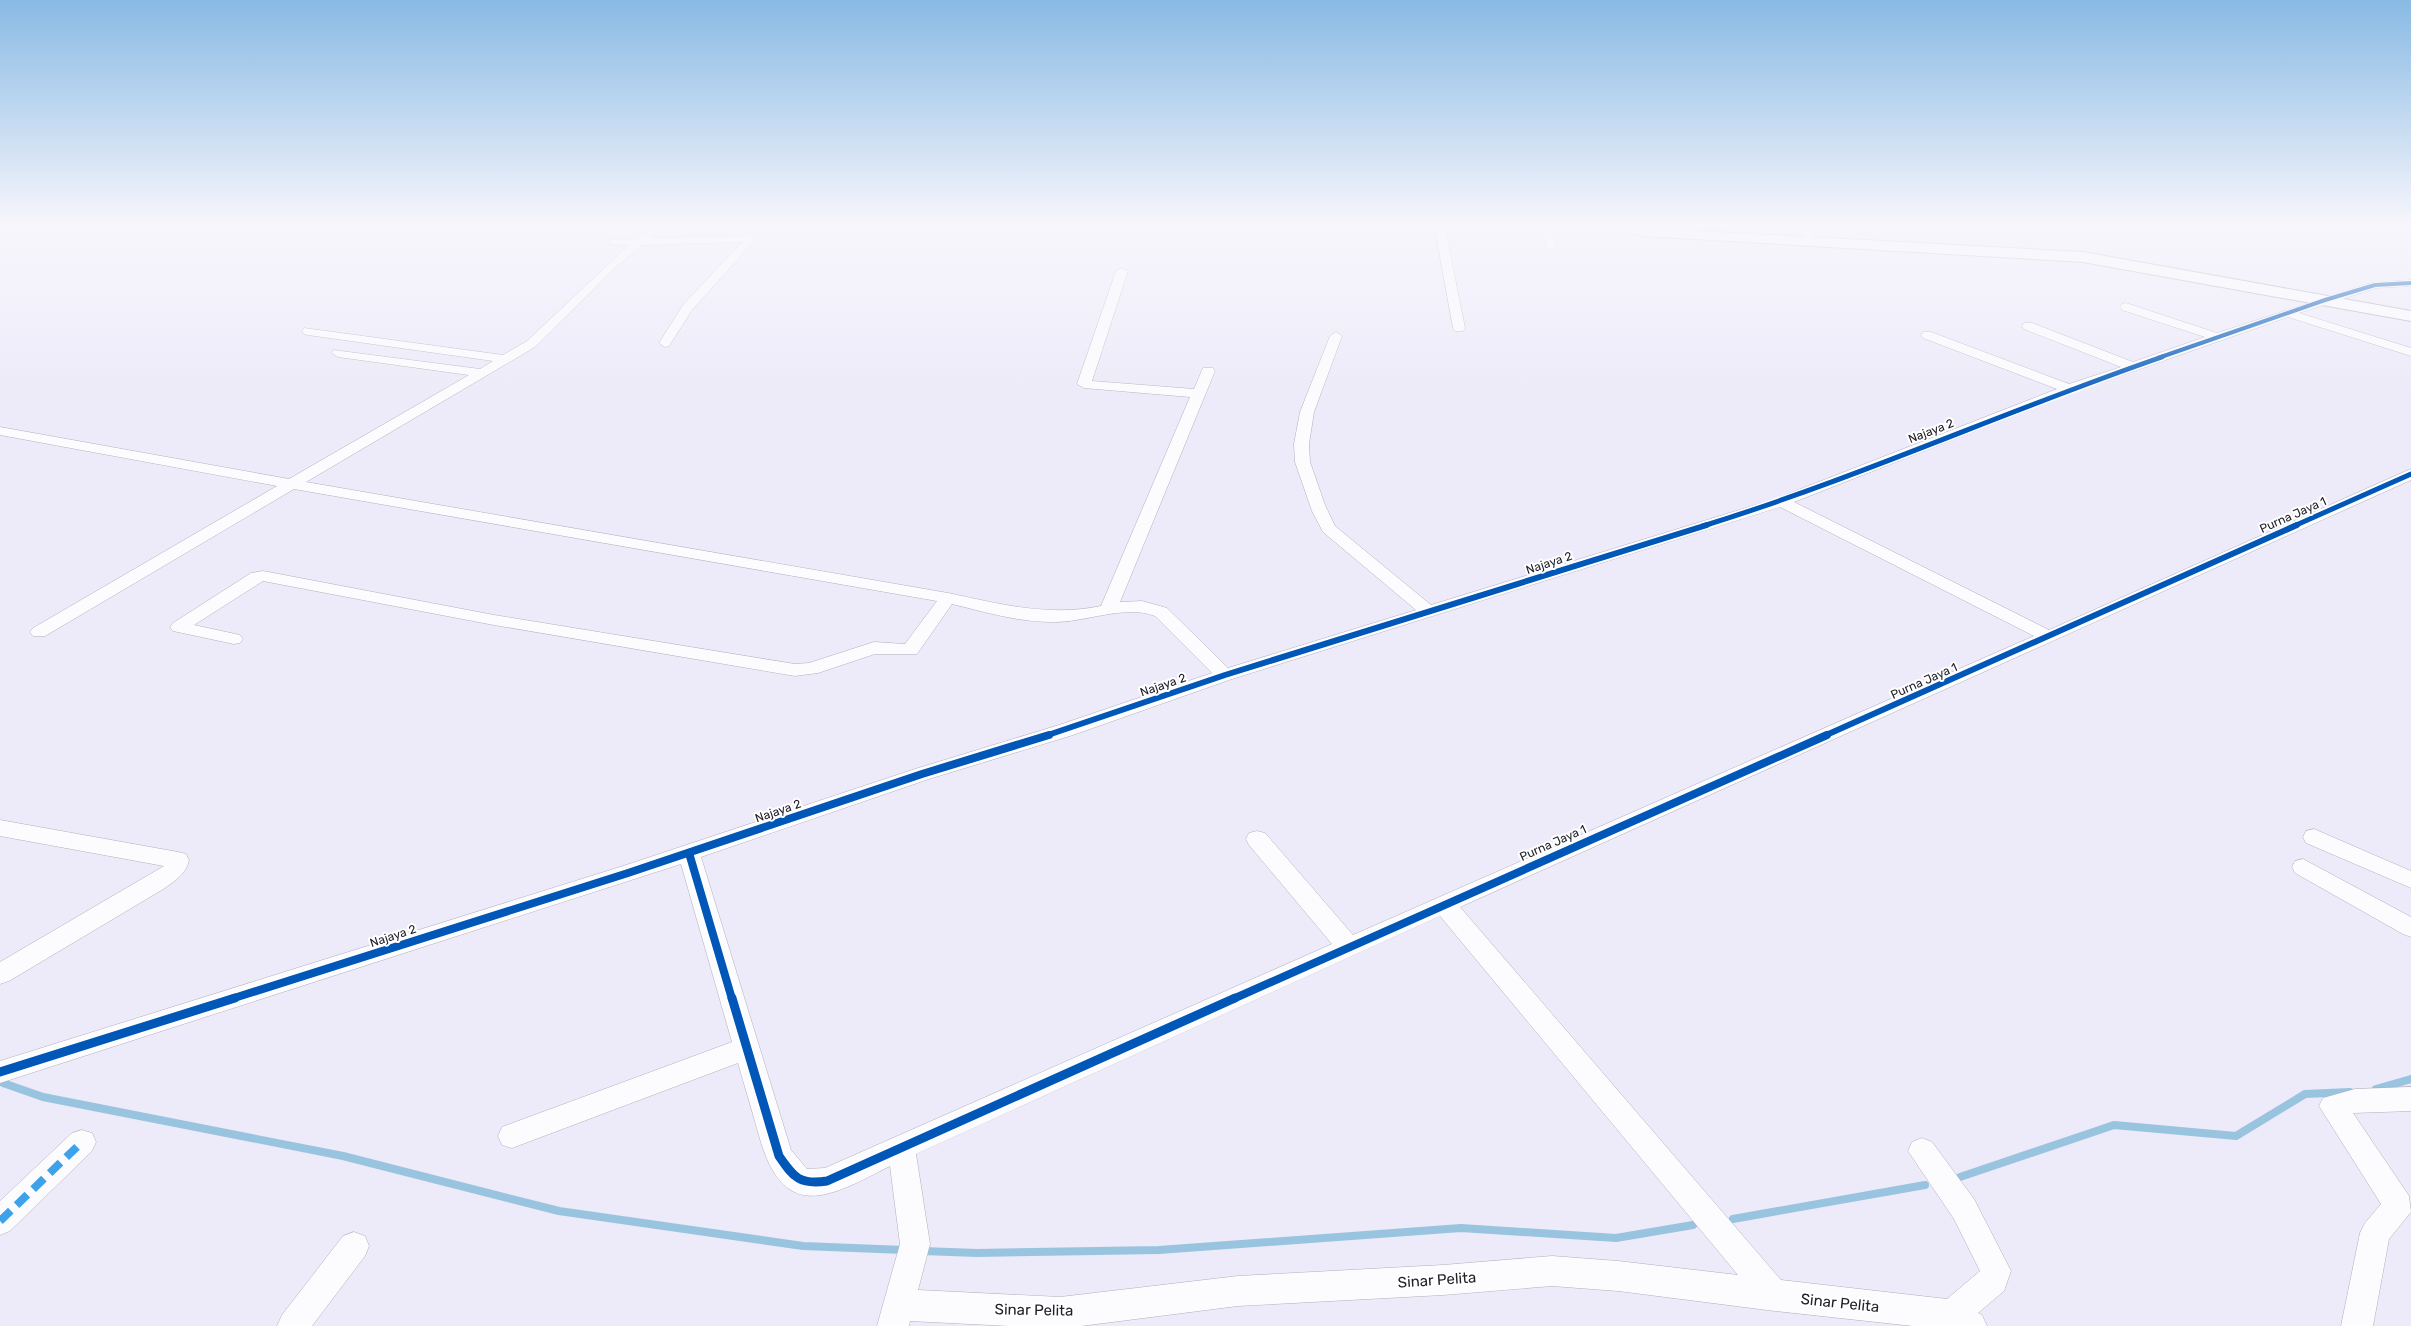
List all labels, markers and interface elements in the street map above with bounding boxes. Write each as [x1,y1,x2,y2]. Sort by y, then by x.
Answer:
street label: Najaya 2 [1906,416,1956,446]
street label: Purna Jaya 1 [2258,494,2328,536]
street label: Najaya 2 [1524,549,1574,577]
street label: Purna Jaya 1 [1889,660,1959,702]
street label: Najaya 2 [1138,671,1188,699]
street label: Najaya 2 [753,797,803,825]
street label: Purna Jaya 1 [1518,822,1588,864]
street label: Najaya 2 [368,922,418,950]
street label: Sinar Pelita [1397,1268,1477,1292]
street label: Sinar Pelita [1800,1290,1880,1316]
street label: Sinar Pelita [994,1300,1074,1320]

